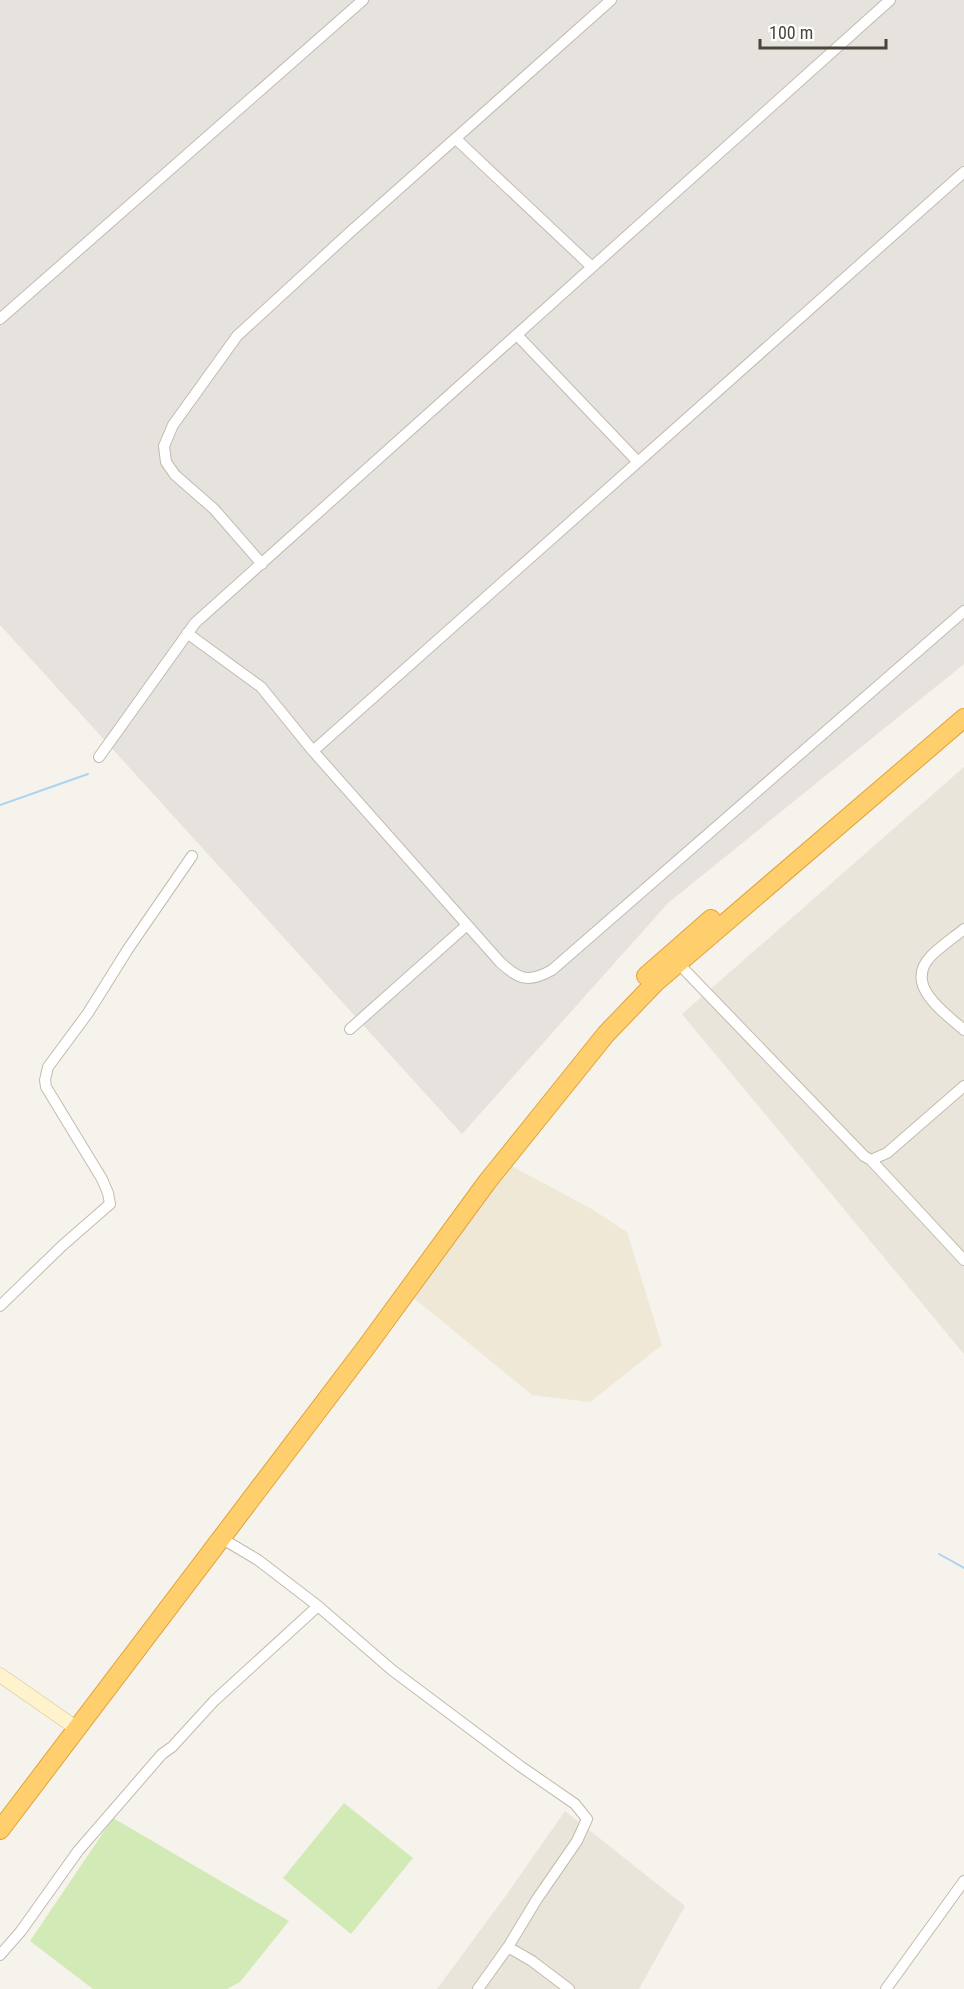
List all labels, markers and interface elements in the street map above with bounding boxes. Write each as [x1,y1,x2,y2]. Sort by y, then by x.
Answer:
scale bar [760,12,886,50]
text: 100 m [769,22,813,43]

